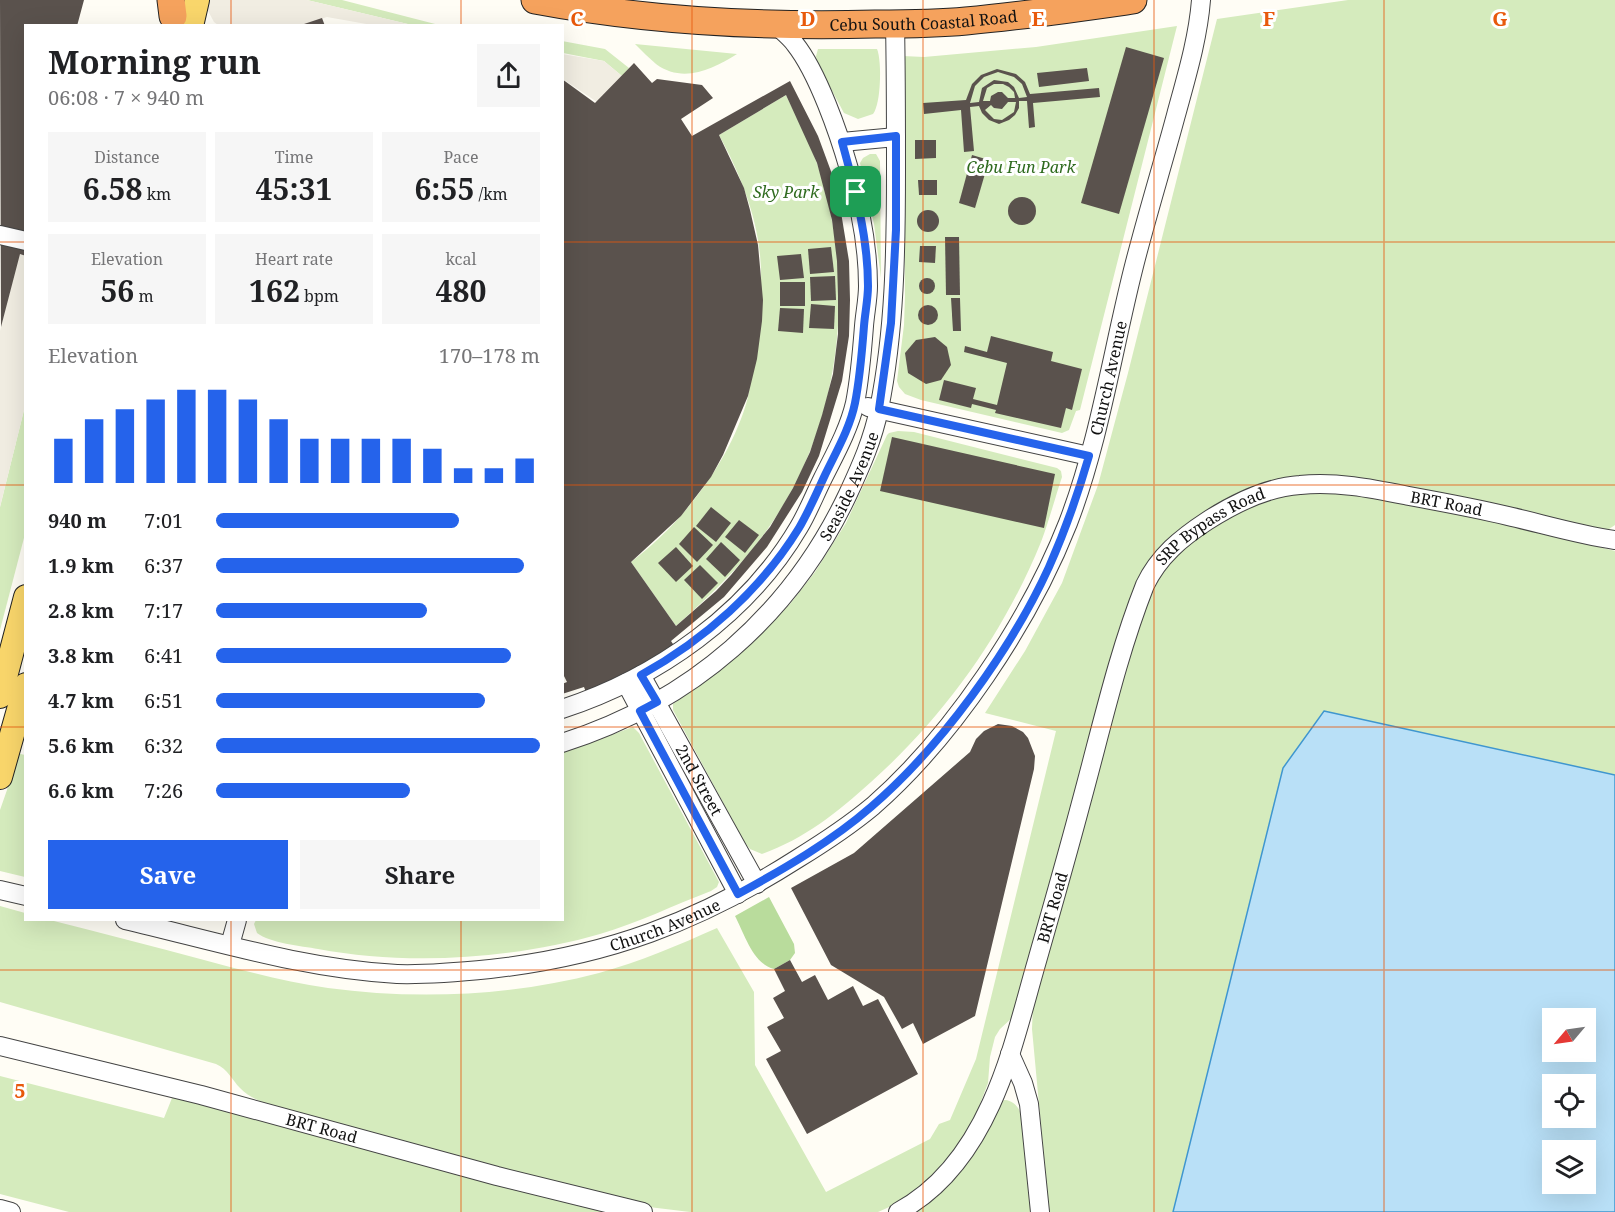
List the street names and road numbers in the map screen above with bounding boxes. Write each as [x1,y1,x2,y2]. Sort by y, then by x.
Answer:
street label: Cebu South Coastal Road [829,5,1019,36]
street label: Church Avenue [1085,318,1132,438]
street label: Seaside Avenue [814,429,884,545]
street label: SRP Bypass Road [1150,482,1268,570]
street label: BRT Road [1409,485,1485,521]
street label: 2nd Street [671,741,728,820]
street label: BRT Road [1032,869,1073,946]
street label: Church Avenue [607,893,724,956]
street label: BRT Road [283,1108,360,1148]

